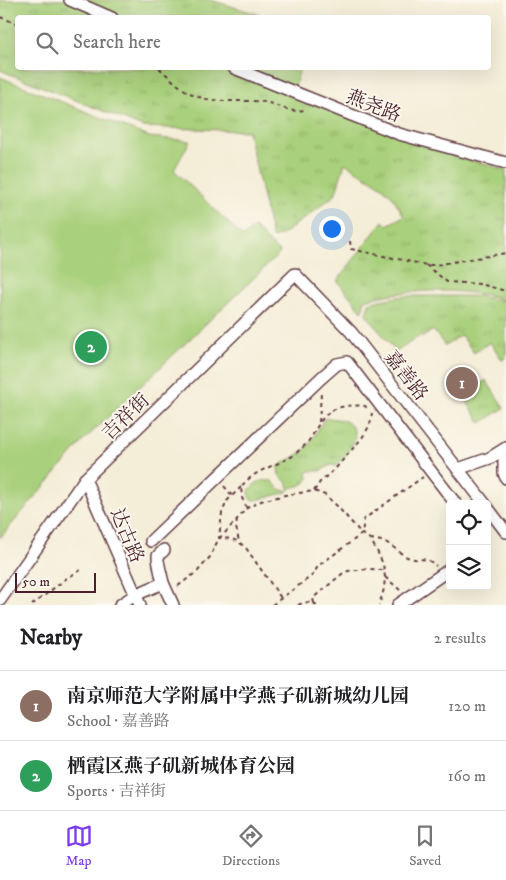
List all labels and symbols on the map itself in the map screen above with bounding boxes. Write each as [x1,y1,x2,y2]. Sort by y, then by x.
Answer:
street label: 燕尧路 [343,85,404,127]
your location [319,216,345,242]
pin: 2 [75,328,107,366]
street label: 嘉善路 [379,346,432,405]
pin: 1 [446,364,478,402]
street label: 吉祥街 [98,389,155,445]
street label: 达古路 [105,505,148,566]
scale bar [15,570,96,593]

